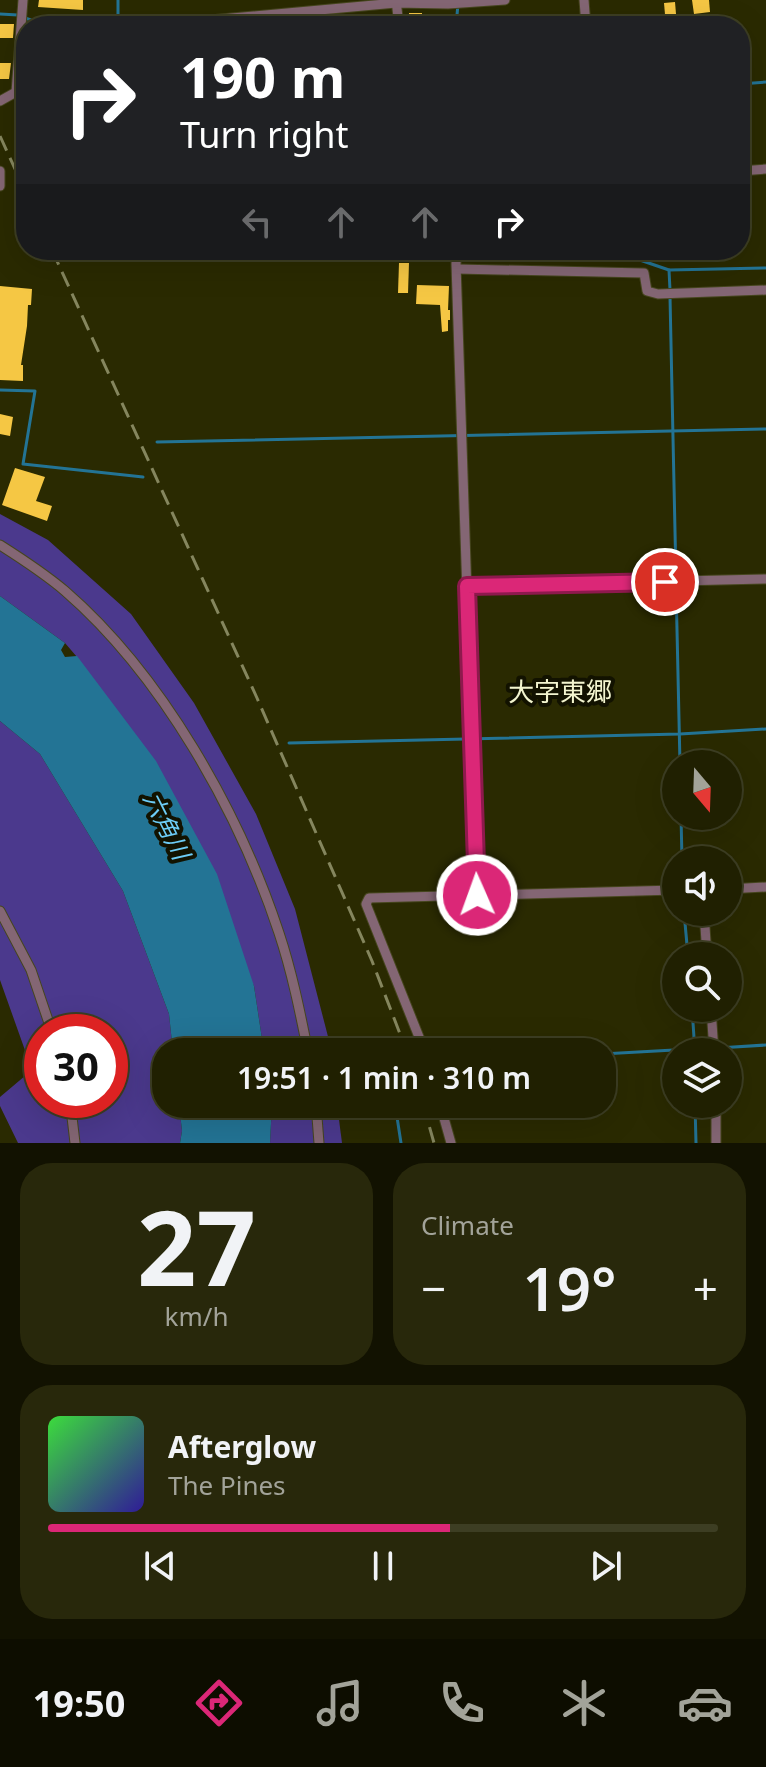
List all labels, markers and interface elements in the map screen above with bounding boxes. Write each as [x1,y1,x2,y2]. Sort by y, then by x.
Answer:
text: 190 m [180,38,345,114]
icon: right [48,48,152,152]
text: Turn right [180,110,348,159]
icon: left [235,200,279,244]
icon: ahead [319,200,363,244]
icon: ahead [403,200,447,244]
icon: right [487,200,531,244]
pin [631,548,699,616]
icon: arrive [643,560,687,604]
district label: 大字東郷 [508,673,612,709]
north arrow [662,750,742,830]
map controls [662,750,742,1118]
water label: 六角川 [136,786,200,868]
button: sound [662,846,742,926]
position arrow [435,853,519,937]
button: search [662,942,742,1022]
speed limit sign: 30 [24,1014,128,1118]
button: layers [662,1038,742,1118]
text: 19:51 · 1 min · 310 m [237,1057,531,1098]
text: 27 [137,1175,256,1316]
text: Climate [421,1207,514,1243]
text: 19° [522,1247,617,1329]
text: − [421,1258,446,1318]
text: + [693,1258,718,1318]
text: km/h [165,1298,228,1334]
text: Afterglow [168,1426,316,1467]
text: The Pines [168,1467,286,1503]
icon: previous [138,1544,182,1588]
icon: pause [361,1544,405,1588]
icon: next [584,1544,628,1588]
icon: directions [191,1675,247,1731]
icon: music [312,1675,368,1731]
icon: phone [434,1675,490,1731]
icon: climate [556,1675,612,1731]
icon: car [677,1675,733,1731]
text: 19:50 [33,1679,125,1728]

